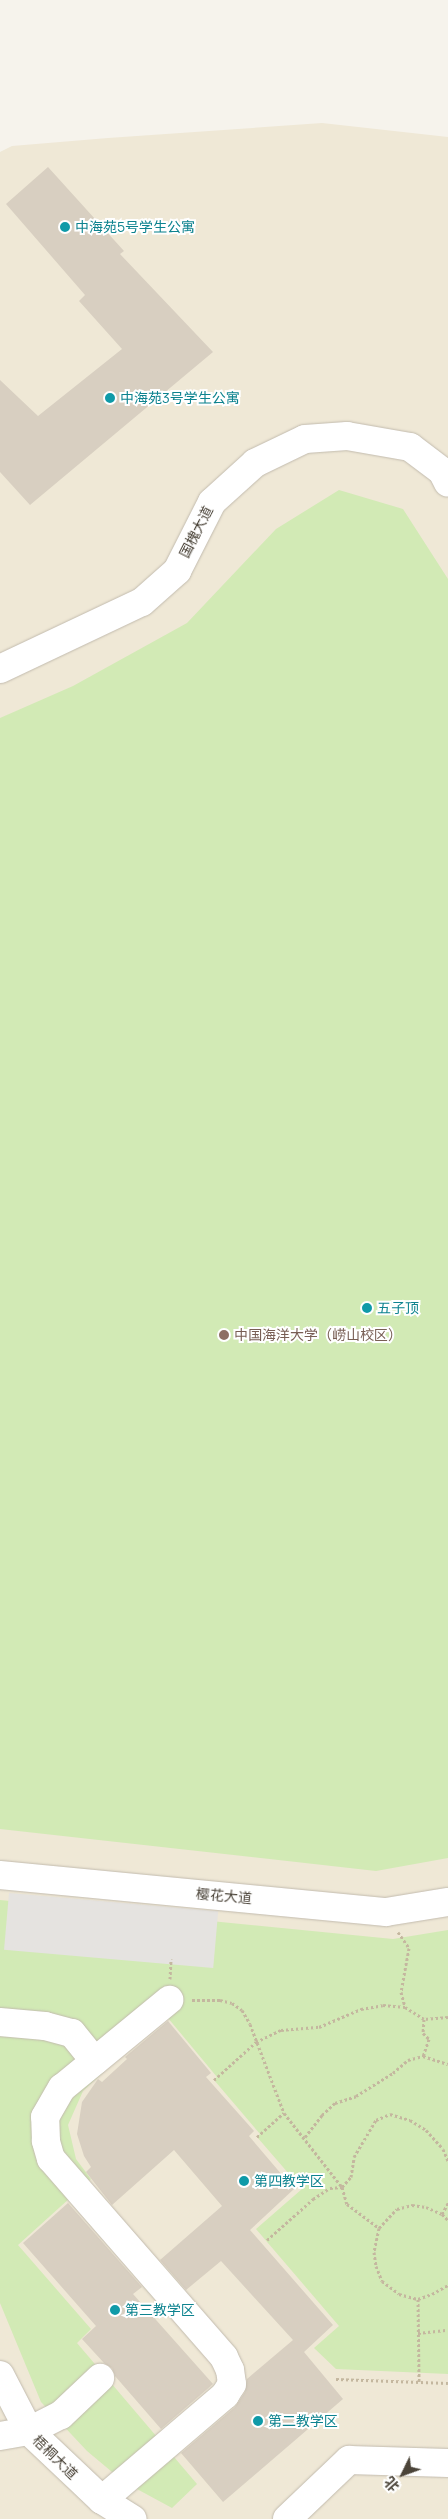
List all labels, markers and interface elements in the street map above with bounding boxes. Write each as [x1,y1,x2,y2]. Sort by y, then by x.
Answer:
place label: 中海苑5号学生公寓 [75,219,195,235]
marker: 中海苑5号学生公寓 [59,221,71,233]
place label: 中海苑3号学生公寓 [120,390,240,406]
marker: 中海苑3号学生公寓 [104,392,116,404]
street label: 国槐大道 [176,503,216,561]
place label: 五子顶 [377,1300,419,1316]
marker: 五子顶 [361,1302,373,1314]
place label: 中国海洋大学（崂山校区） [234,1327,402,1343]
marker: 中国海洋大学（崂山校区） [218,1329,230,1341]
street label: 樱花大道 [195,1885,253,1907]
place label: 第四教学区 [254,2173,324,2189]
marker: 第四教学区 [238,2175,250,2187]
place label: 第三教学区 [125,2302,195,2318]
marker: 第三教学区 [109,2304,121,2316]
place label: 第二教学区 [268,2413,338,2429]
marker: 第二教学区 [252,2415,264,2427]
street label: 梧桐大道 [29,2432,81,2482]
north arrow [378,2449,428,2499]
text: 北 [380,2473,403,2496]

